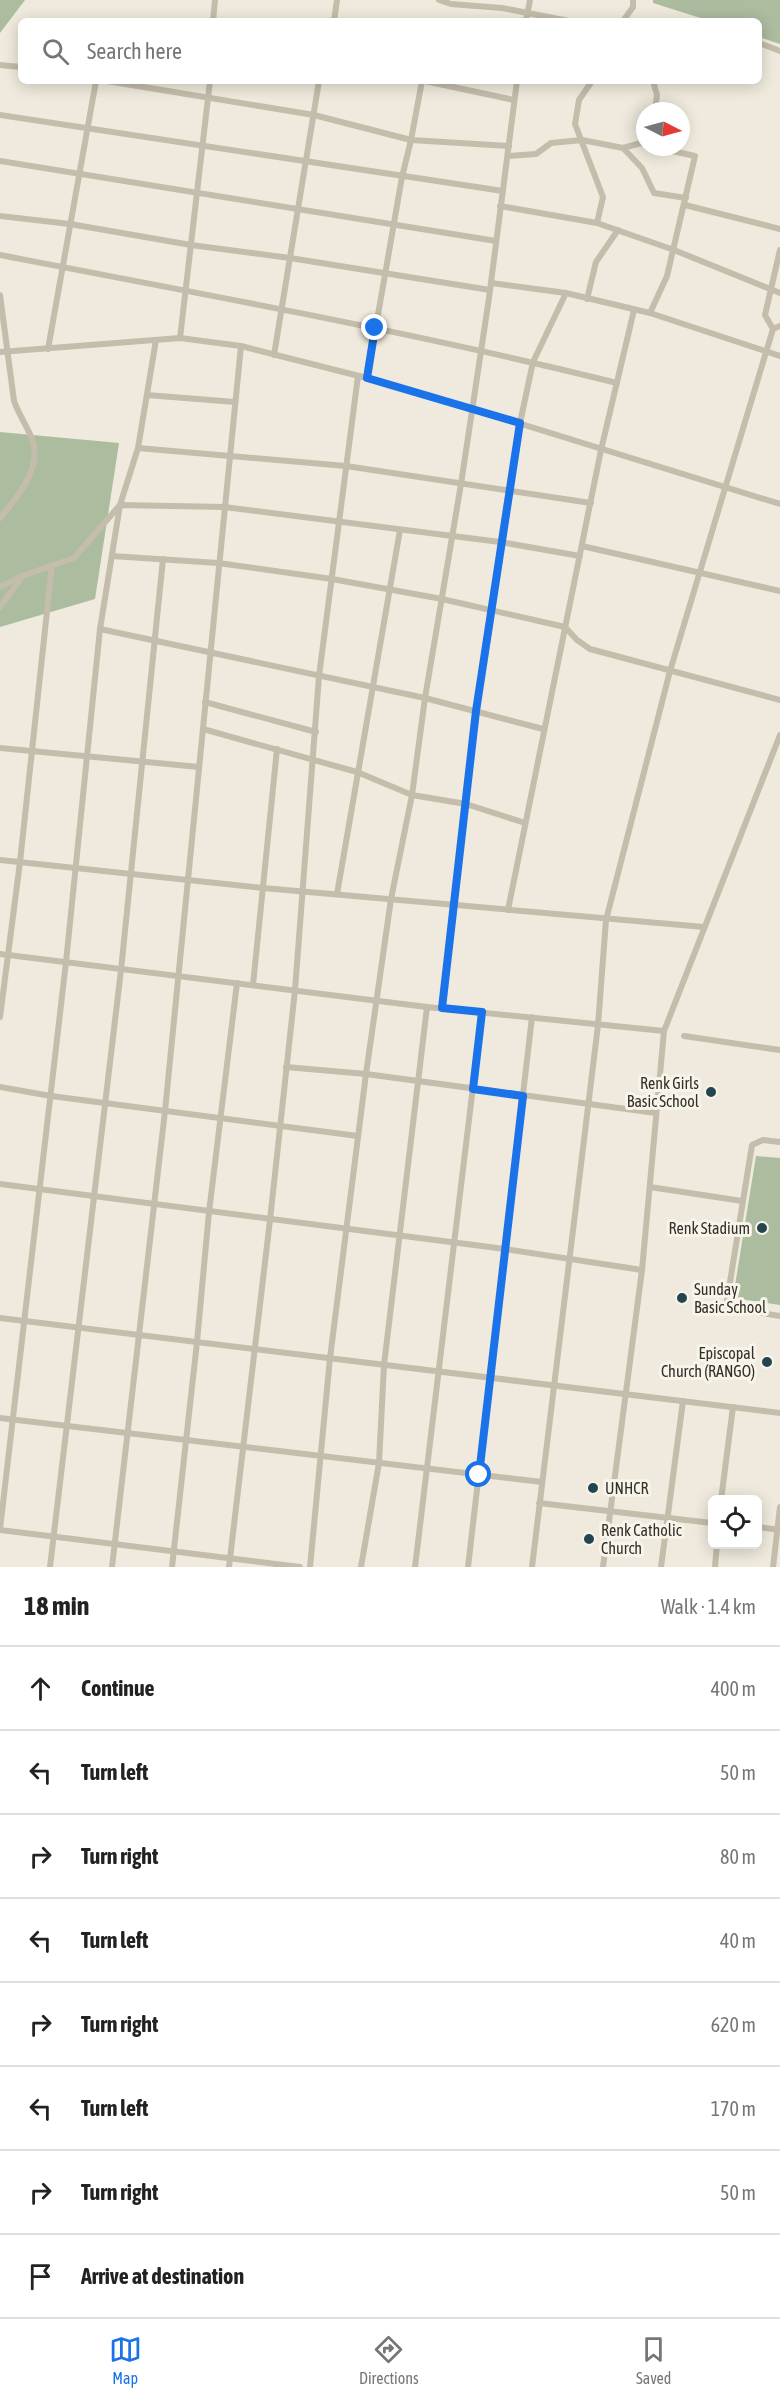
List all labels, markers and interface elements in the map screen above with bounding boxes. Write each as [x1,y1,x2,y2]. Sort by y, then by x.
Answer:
search box [18,18,762,84]
icon: search [39,35,72,68]
text: Search here [87,38,182,64]
north arrow [636,102,690,156]
route end [361,314,387,340]
place label: Renk Girls Basic School [627,1074,700,1110]
marker: Renk Girls Basic School [704,1085,718,1099]
place label: Renk Stadium [668,1219,750,1237]
marker: Renk Stadium [755,1221,769,1235]
place label: Sunday Basic School [694,1280,767,1316]
marker: Sunday Basic School [675,1291,689,1305]
place label: Episcopal Church (RANGO) [661,1344,756,1381]
marker: Episcopal Church (RANGO) [760,1355,774,1369]
route start [465,1461,491,1487]
place label: UNHCR [605,1479,648,1497]
marker: UNHCR [586,1481,600,1495]
map controls [708,1495,762,1549]
button: locate [708,1495,762,1549]
place label: Renk Catholic Church [601,1521,682,1557]
marker: Renk Catholic Church [582,1532,596,1546]
text: 18 min [24,1591,89,1621]
text: Walk · 1.4 km [661,1595,756,1618]
icon: ahead [24,1672,57,1705]
text: Continue [81,1675,155,1701]
text: 400 m [711,1677,756,1700]
icon: left [24,1756,57,1789]
text: Turn left [81,1759,148,1785]
text: 50 m [720,1761,756,1784]
icon: right [24,1840,57,1873]
text: Turn right [81,1843,158,1869]
text: 80 m [720,1845,756,1868]
icon: left [24,1924,57,1957]
text: Turn left [81,1927,148,1953]
text: 40 m [720,1929,756,1952]
icon: right [24,2008,57,2041]
text: Turn right [81,2011,158,2037]
text: 620 m [711,2013,756,2036]
icon: left [24,2092,57,2125]
text: Turn left [81,2095,148,2121]
text: 170 m [711,2097,756,2120]
icon: right [24,2176,57,2209]
text: Turn right [81,2179,158,2205]
text: 50 m [720,2181,756,2204]
icon: arrive [24,2260,57,2293]
text: Arrive at destination [81,2263,244,2289]
tab: Map [109,2333,142,2387]
tab: Directions [359,2333,419,2387]
tab: Saved [636,2333,671,2387]

